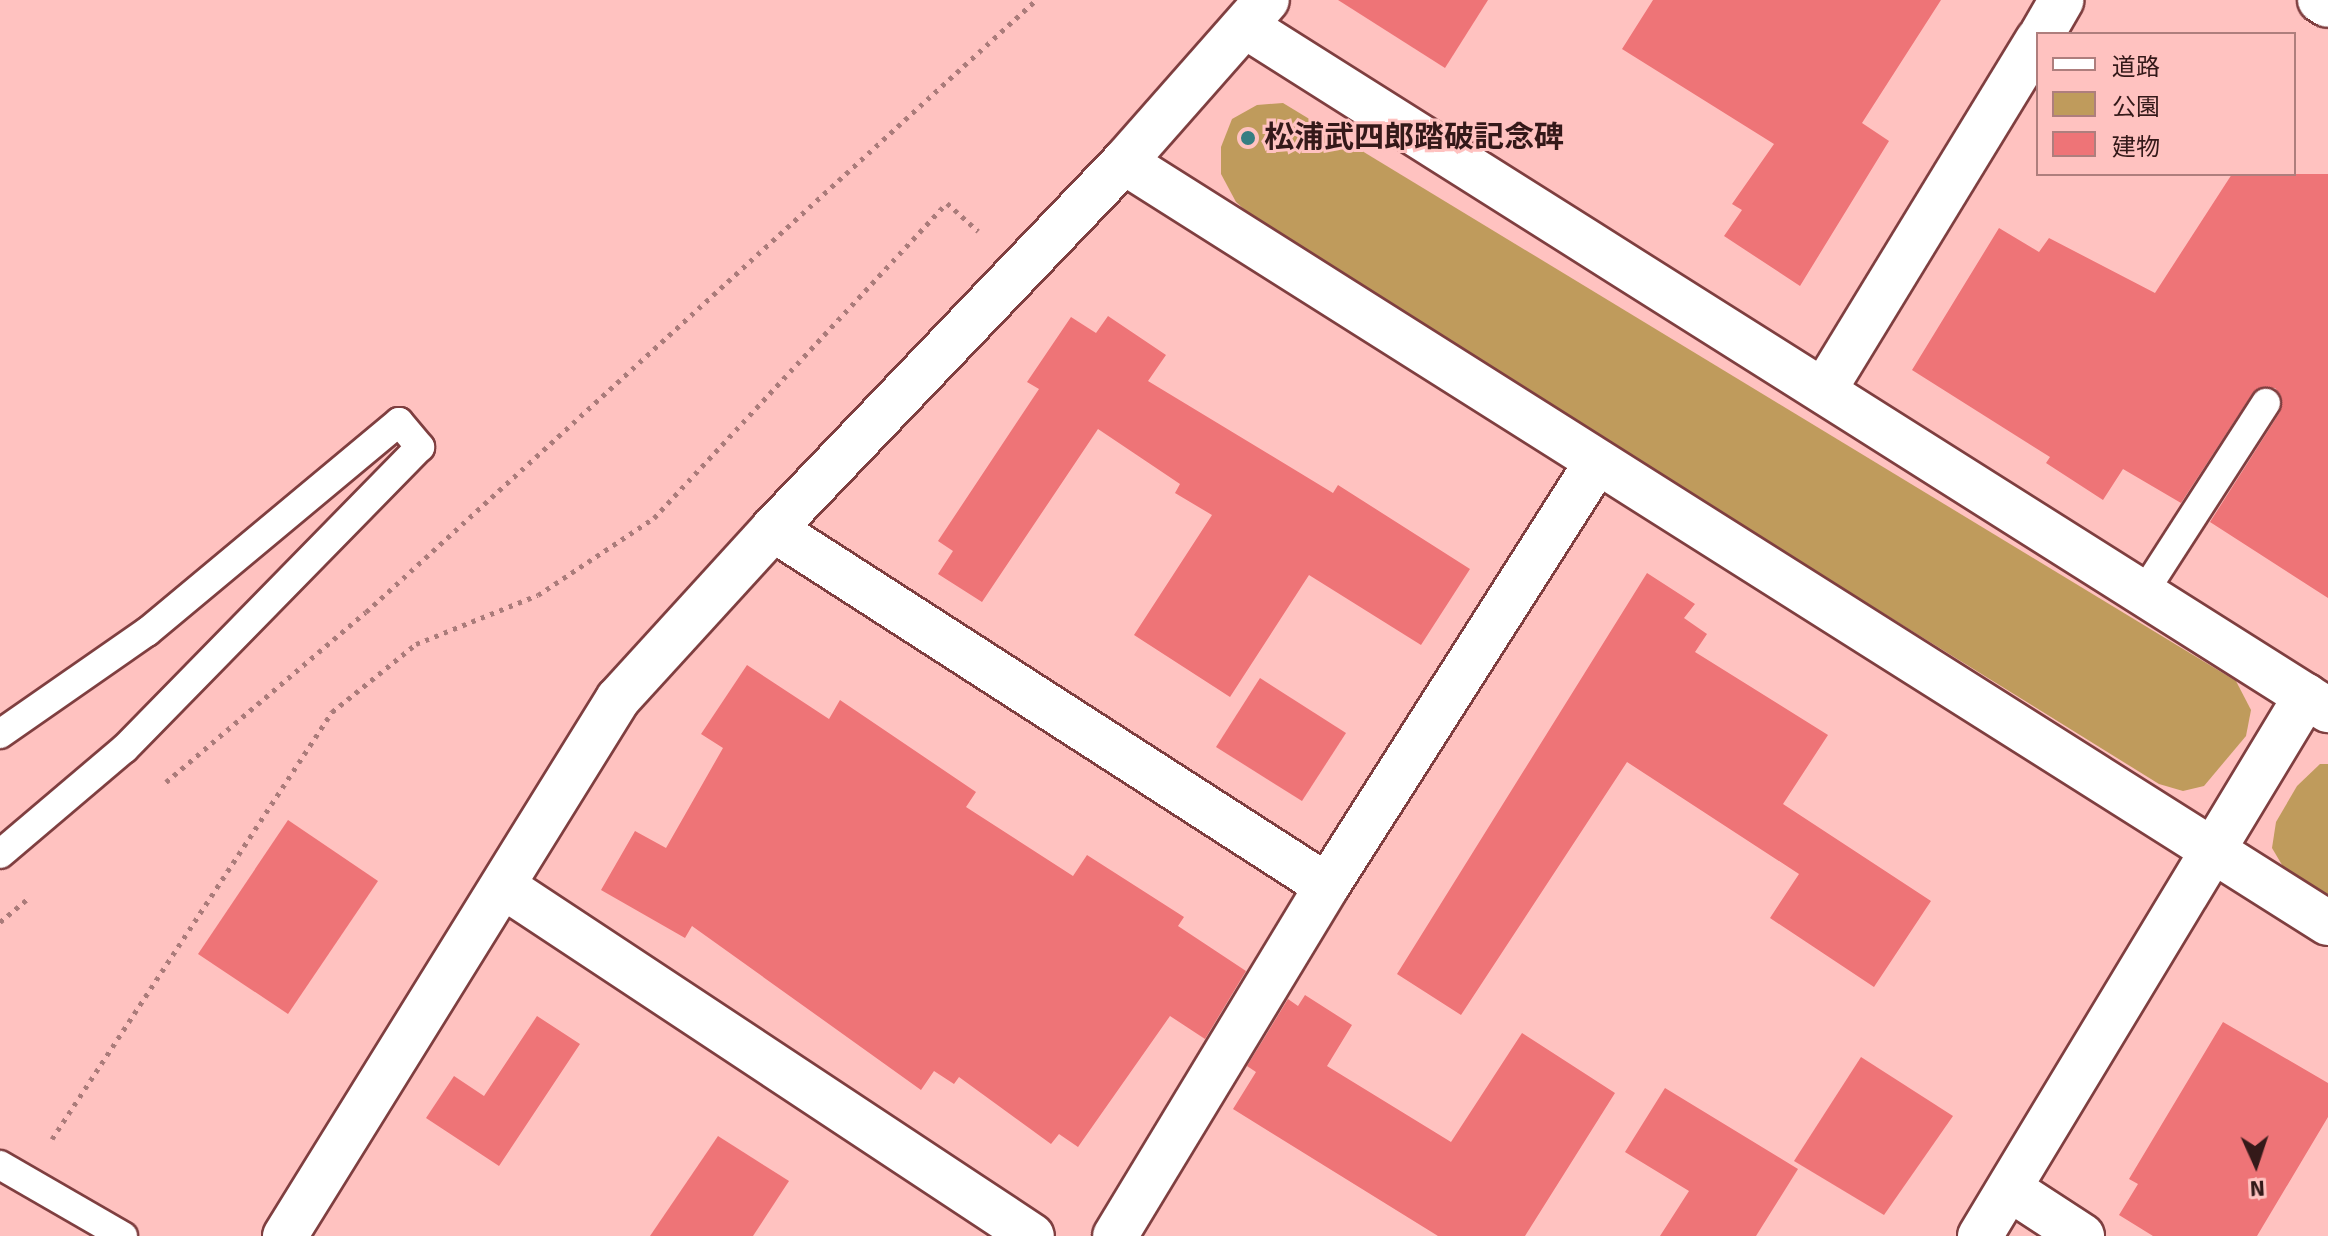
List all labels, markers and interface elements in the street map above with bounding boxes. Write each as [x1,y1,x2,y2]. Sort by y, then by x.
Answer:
legend [2036,32,2296,176]
text: 道路 [2112,52,2160,82]
text: 公園 [2112,92,2160,122]
place label: 松浦武四郎踏破記念碑 [1264,120,1564,156]
marker: 松浦武四郎踏破記念碑 [1239,129,1257,147]
text: 建物 [2112,132,2160,162]
north arrow [2216,1124,2296,1204]
text: N [2249,1175,2266,1202]

